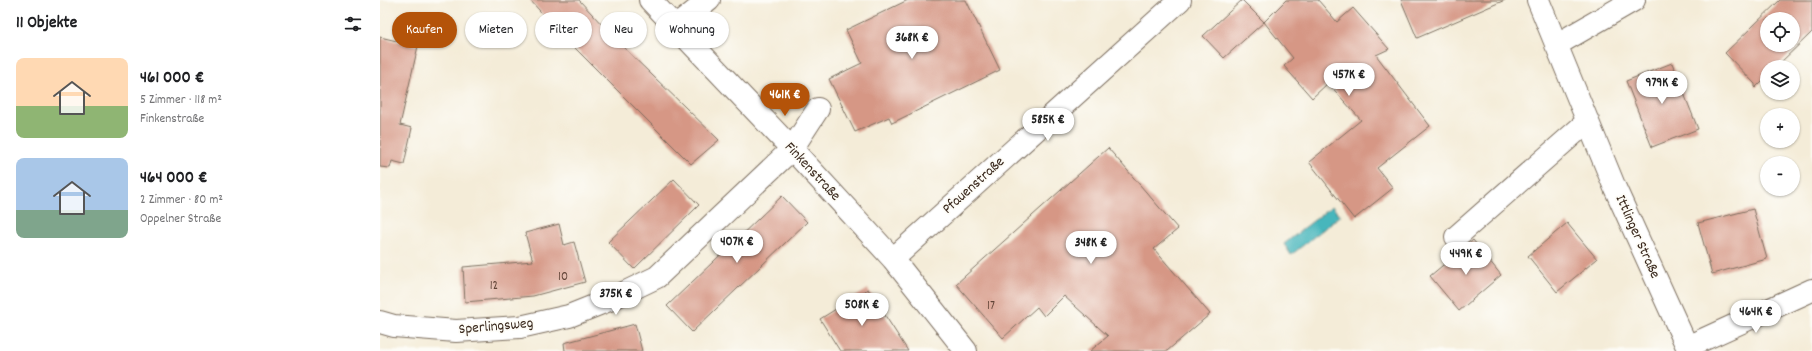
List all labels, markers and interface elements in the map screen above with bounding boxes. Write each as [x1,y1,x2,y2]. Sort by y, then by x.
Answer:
text: 11 Objekte [16,12,77,36]
chip: Kaufen [392,12,457,48]
chip: Mieten [465,12,527,48]
chip: Filter [535,12,592,48]
chip: Neu [600,12,647,48]
chip: Wohnung [655,12,729,48]
map controls [1760,12,1800,196]
button: locate [1760,12,1800,52]
icon: filters [342,13,364,35]
pin: 368K € [879,26,945,60]
text: 368K € [895,29,929,48]
button: layers [1760,60,1800,100]
pin: 457K € [1316,63,1382,97]
text: 457K € [1333,66,1365,85]
text: 461 000 € [140,67,204,91]
pin: 979K € [1629,71,1695,105]
icon: home [48,74,96,122]
text: 979K € [1645,74,1679,93]
pin: 461K € [752,83,818,117]
text: 461K € [770,86,800,105]
text: 5 Zimmer · 118 m² [140,91,222,110]
pin: 585K € [1015,108,1081,142]
button: + [1760,108,1800,148]
text: Finkenstraße [140,110,204,129]
text: 585K € [1031,111,1065,130]
street label: Finkenstraße [779,137,846,207]
street label: Pfauenstraße [938,152,1010,220]
button: − [1760,156,1800,196]
text: 464 000 € [140,167,208,191]
icon: home [48,174,96,222]
text: 2 Zimmer · 80 m² [140,191,223,210]
street label: Ittlinger Straße [1609,192,1665,283]
text: Oppelner Straße [140,210,221,229]
pin: 407K € [704,230,770,264]
pin: 348K € [1058,231,1124,265]
text: 407K € [720,233,754,252]
text: 348K € [1075,234,1107,253]
pin: 449K € [1433,242,1499,276]
text: 449K € [1450,245,1482,264]
house number: 10 [558,268,568,287]
house number: 12 [490,277,498,296]
pin: 375K € [583,282,649,316]
text: 375K € [599,285,633,304]
pin: 508K € [829,293,895,327]
text: 508K € [845,296,879,315]
house number: 17 [987,297,995,316]
pin: 464K € [1723,300,1789,334]
text: 464K € [1739,303,1773,322]
street label: Sperlingsweg [458,313,534,341]

